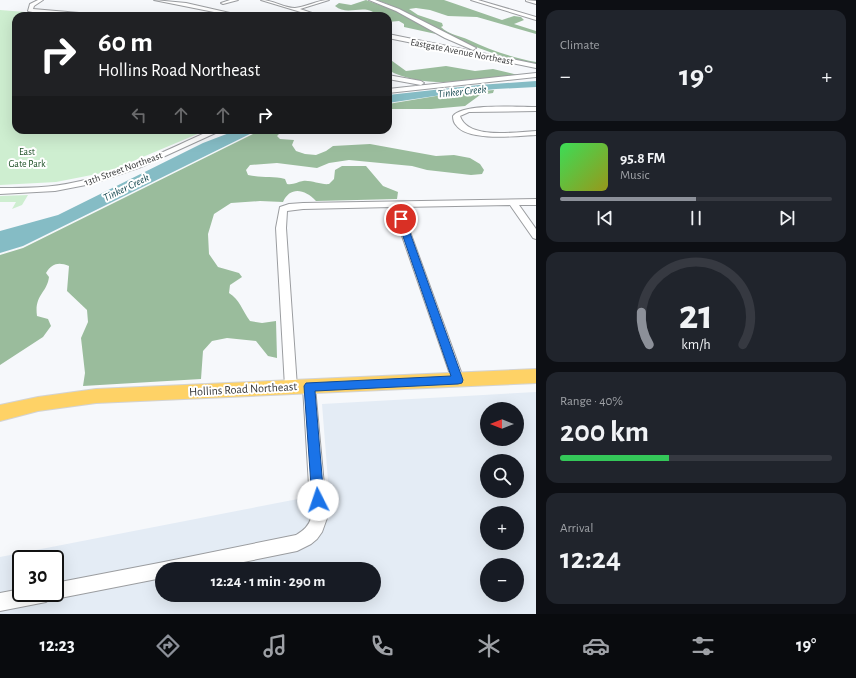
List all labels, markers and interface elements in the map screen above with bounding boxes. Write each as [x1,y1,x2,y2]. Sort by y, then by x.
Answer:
icon: right [32,28,84,80]
text: 60 m [98,29,153,57]
street label: Eastgate Avenue Northeast [410,37,515,67]
text: Climate [560,39,599,52]
text: 19° [679,61,713,91]
text: Hollins Road Northeast [98,62,260,80]
text: − [560,65,571,87]
text: + [821,65,832,87]
water label: Tinker Creek [437,83,487,100]
icon: left [128,104,150,126]
icon: ahead [170,104,192,126]
icon: ahead [212,104,234,126]
icon: right [254,104,276,126]
park label: East Gate Park [8,147,46,169]
street label: 13th Street Northeast [83,150,164,188]
text: 95.8 FM [620,151,665,166]
text: Music [620,169,650,182]
water label: Tinker Creek [102,172,151,203]
pin [384,202,418,236]
icon: previous [594,207,616,229]
icon: pause [685,207,707,229]
icon: next [776,207,798,229]
icon: arrive [390,208,412,230]
text: 21 [679,295,713,336]
text: km/h [681,338,711,352]
street label: Hollins Road Northeast [189,380,297,398]
text: Range · 40% [560,395,623,408]
north arrow [480,402,524,446]
map controls [480,402,524,602]
text: 200 km [560,417,649,447]
button: search [480,454,524,498]
position arrow [297,479,339,521]
button: + [480,506,524,550]
text: Arrival [560,522,593,535]
text: 12:24 [560,544,621,574]
speed limit sign: 30 [12,550,64,602]
button: − [480,558,524,602]
text: 12:24 · 1 min · 290 m [211,574,325,589]
icon: directions [154,632,182,660]
icon: music [261,632,289,660]
icon: phone [368,632,396,660]
icon: climate [475,632,503,660]
icon: car [582,632,610,660]
icon: filters [689,632,717,660]
text: 12:23 [40,637,75,655]
text: 19° [796,637,816,655]

